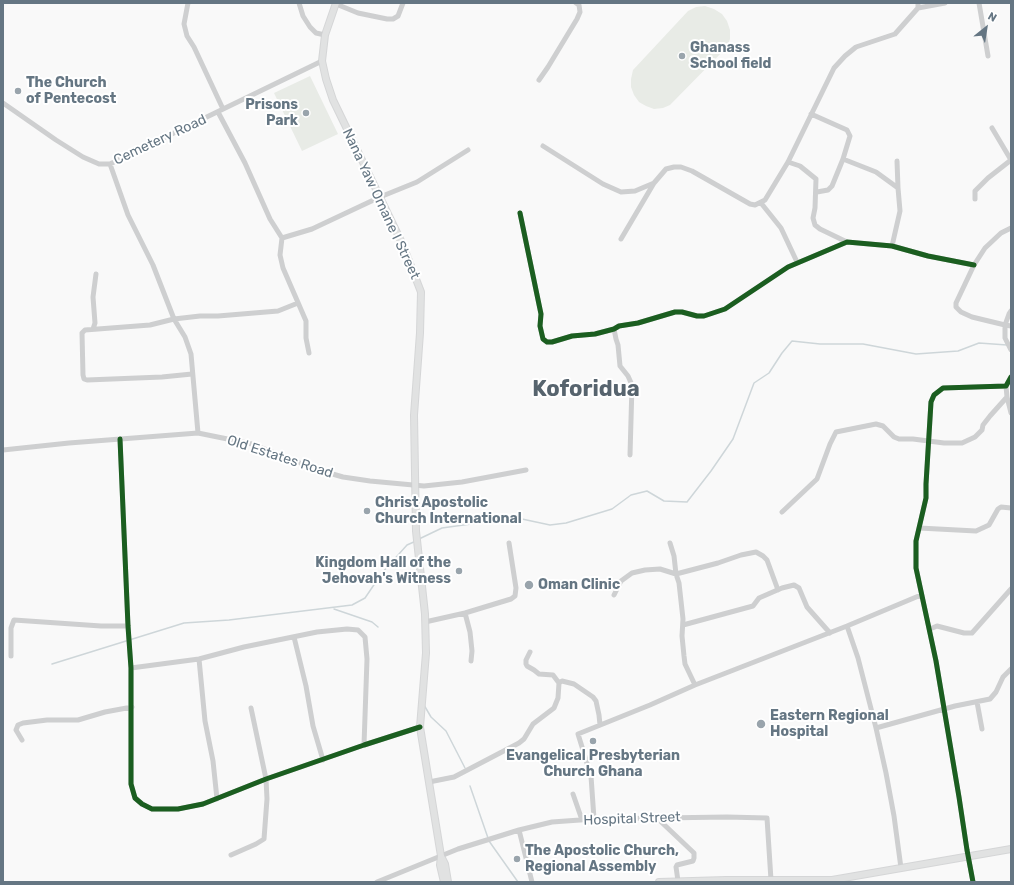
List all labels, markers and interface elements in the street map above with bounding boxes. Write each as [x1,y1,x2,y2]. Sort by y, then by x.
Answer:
north arrow [966,8,1006,48]
text: N [986,10,999,25]
place label: Ghanass School field [690,40,771,72]
marker: Ghanass School field [677,51,687,61]
place label: The Church of Pentecost [26,75,116,108]
marker: The Church of Pentecost [13,86,23,96]
place label: Prisons Park [245,97,298,130]
marker: Prisons Park [301,108,311,118]
street label: Cemetery Road [111,111,209,169]
street label: Nana Yaw Omane I Street [339,126,423,282]
district label: Koforidua [532,377,640,403]
street label: Old Estates Road [225,432,335,482]
place label: Christ Apostolic Church International [375,495,522,528]
marker: Christ Apostolic Church International [362,506,372,516]
place label: Kingdom Hall of the Jehovah's Witness [315,555,451,588]
marker: Kingdom Hall of the Jehovah's Witness [454,566,464,576]
place label: Oman Clinic [538,577,620,593]
marker: Oman Clinic [523,579,535,591]
place label: Eastern Regional Hospital [770,708,889,740]
marker: Eastern Regional Hospital [755,718,767,730]
marker: Evangelical Presbyterian Church Ghana [588,736,598,746]
place label: Evangelical Presbyterian Church Ghana [506,748,680,780]
street label: Hospital Street [583,809,681,829]
place label: The Apostolic Church, Regional Assembly [525,843,679,876]
marker: The Apostolic Church, Regional Assembly [512,854,522,864]

